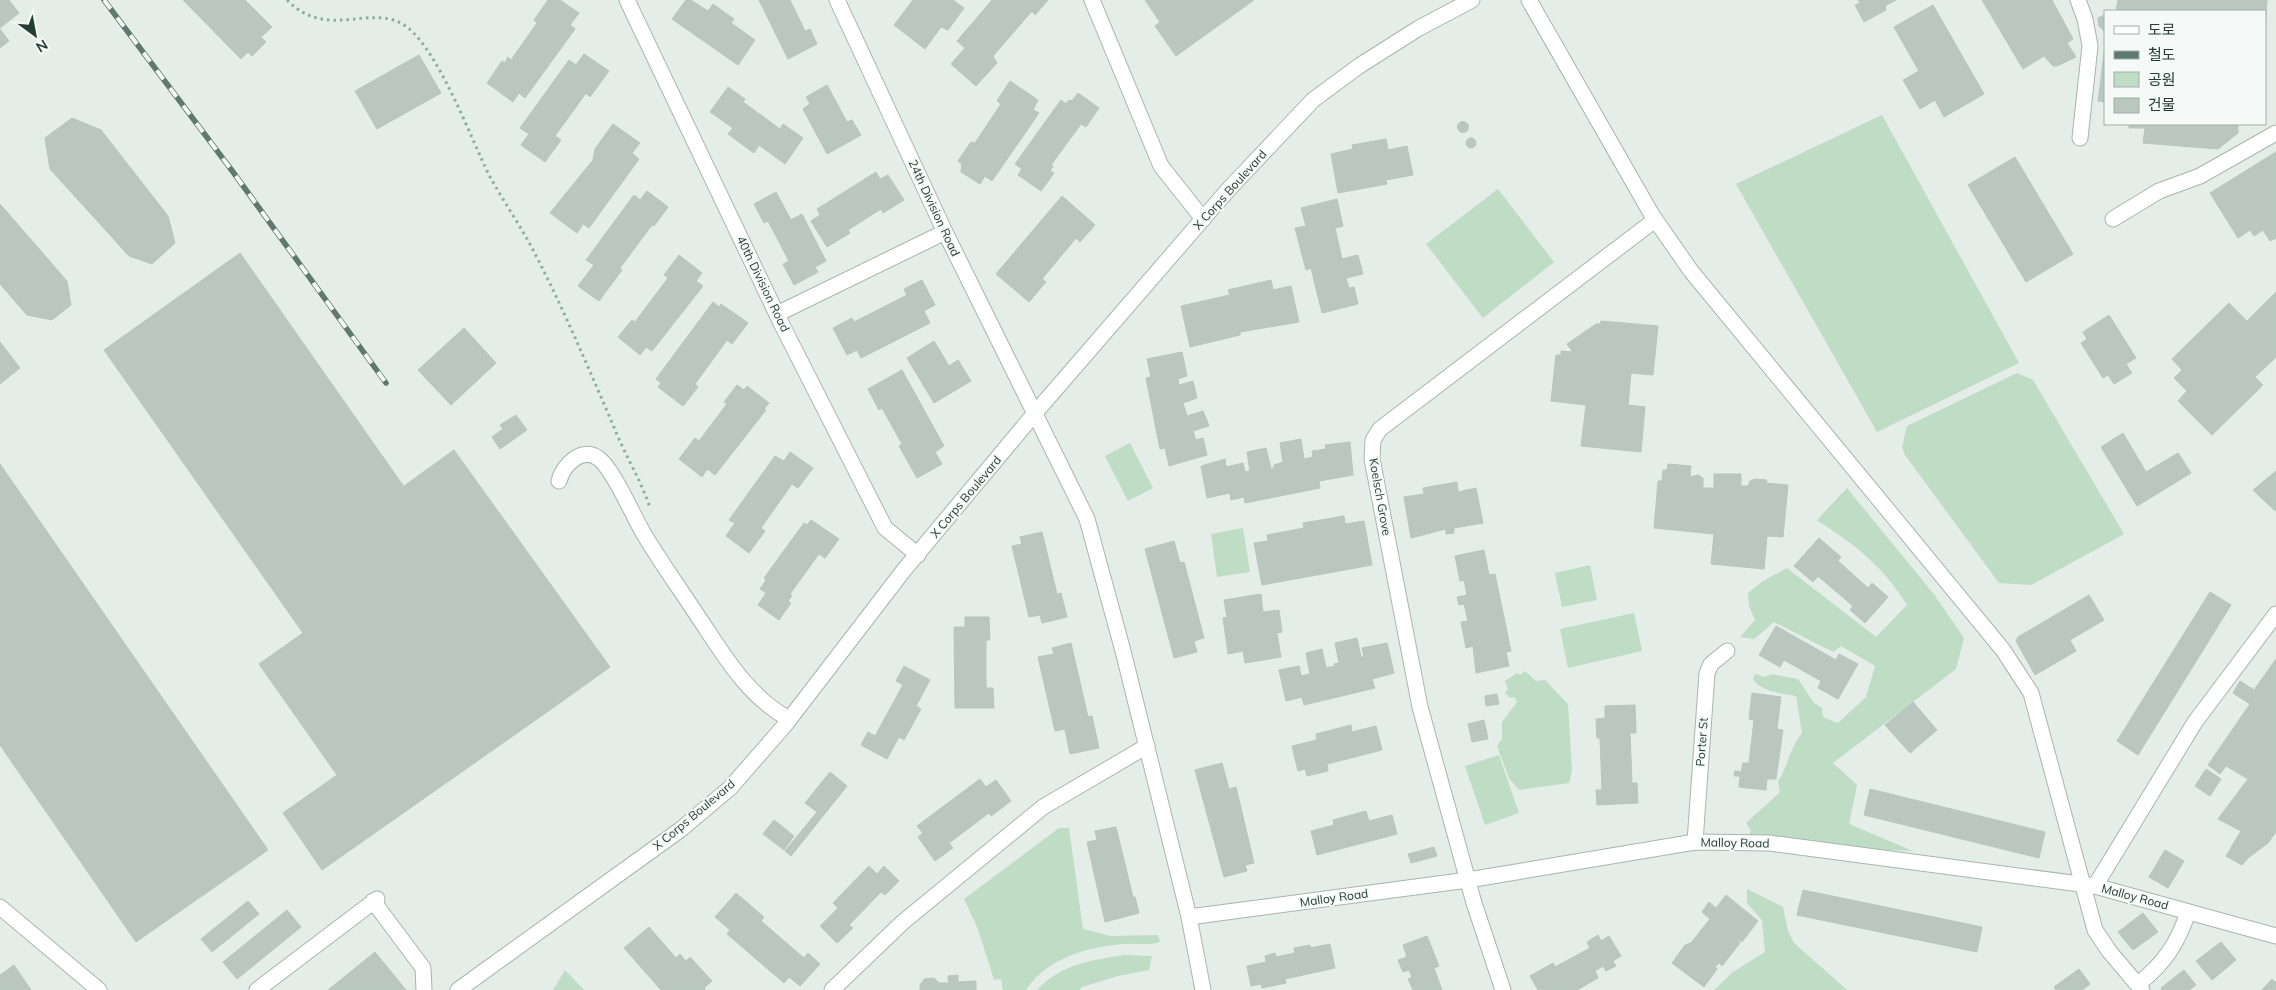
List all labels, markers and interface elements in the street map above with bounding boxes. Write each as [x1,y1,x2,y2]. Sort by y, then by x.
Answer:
north arrow [10,10,60,60]
legend [2104,10,2266,125]
text: 도로 [2148,20,2176,39]
text: N [33,36,51,56]
text: 철도 [2148,45,2176,64]
text: 공원 [2148,70,2176,89]
text: 건물 [2148,95,2176,114]
street label: X Corps Boulevard [1190,147,1269,233]
street label: 24th Division Road [905,157,963,259]
street label: 40th Division Road [734,233,793,334]
street label: X Corps Boulevard [927,453,1004,541]
street label: Koelsch Grove [1366,457,1395,537]
street label: Porter St [1692,717,1711,767]
street label: X Corps Boulevard [650,776,738,853]
street label: Malloy Road [1700,834,1770,851]
street label: Malloy Road [2100,880,2170,913]
street label: Malloy Road [1299,885,1369,910]

